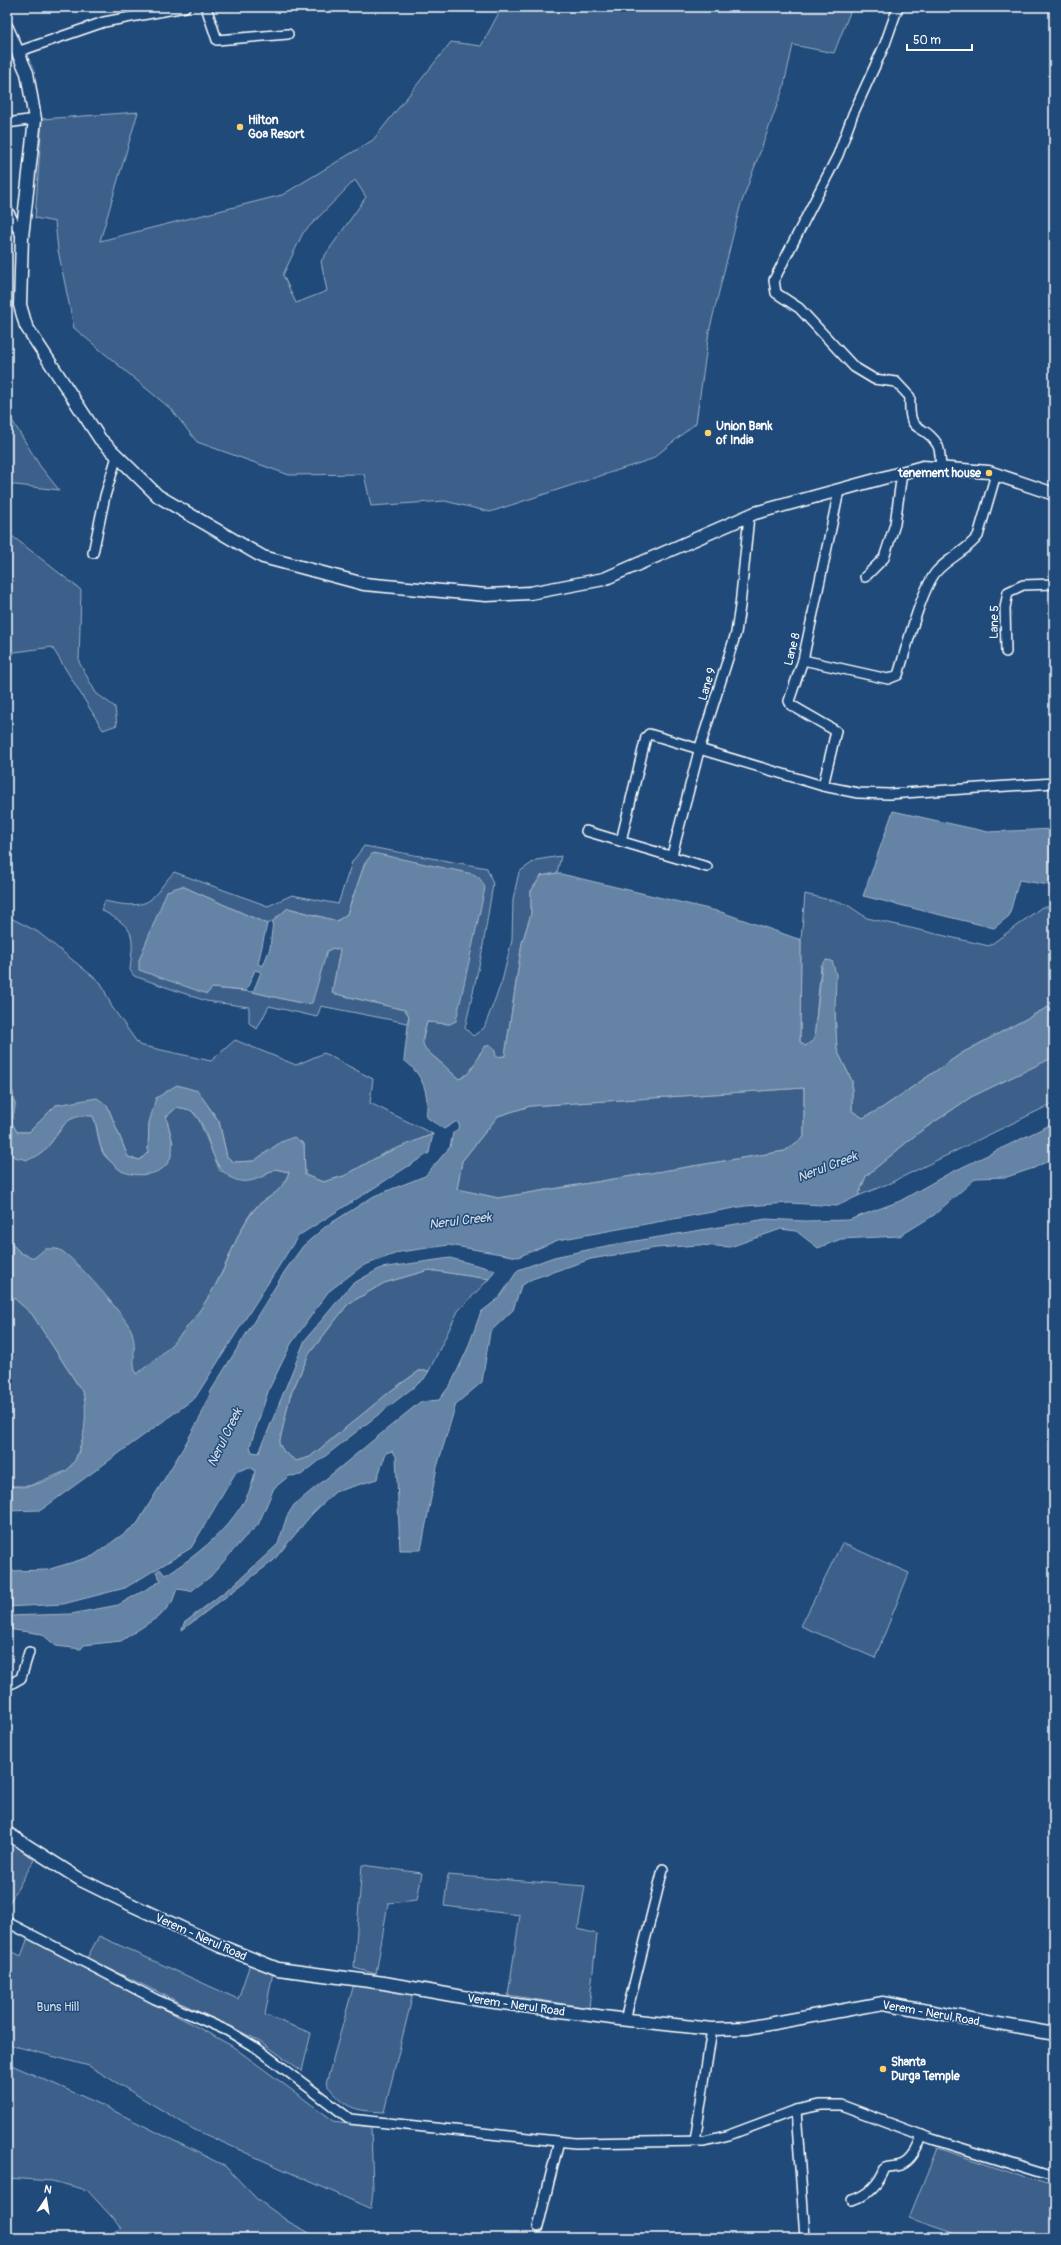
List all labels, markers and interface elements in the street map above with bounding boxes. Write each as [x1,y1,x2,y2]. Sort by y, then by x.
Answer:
scale bar [907,26,972,52]
text: 50 m [913,33,941,48]
place label: Hilton Goa Resort [248,113,306,142]
marker: Hilton Goa Resort [235,122,245,132]
place label: Union Bank of India [715,419,773,448]
marker: Union Bank of India [703,428,713,438]
place label: tenement house [897,466,982,481]
marker: tenement house [984,468,994,478]
street label: Lane 5 [987,605,1002,639]
street label: Lane 8 [781,631,804,667]
street label: Lane 9 [695,666,720,702]
water label: Nerul Creek [795,1148,861,1186]
water label: Nerul Creek [428,1209,494,1233]
water label: Nerul Creek [204,1404,247,1469]
street label: Verem - Nerul Road [153,1911,249,1964]
street label: Verem - Nerul Road [466,1991,566,2020]
street label: Verem - Nerul Road [881,1998,981,2029]
park label: Buns Hill [37,2000,80,2015]
place label: Shanta Durga Temple [891,2055,961,2084]
marker: Shanta Durga Temple [878,2064,888,2074]
north arrow [26,2179,66,2219]
text: N [43,2183,54,2197]

